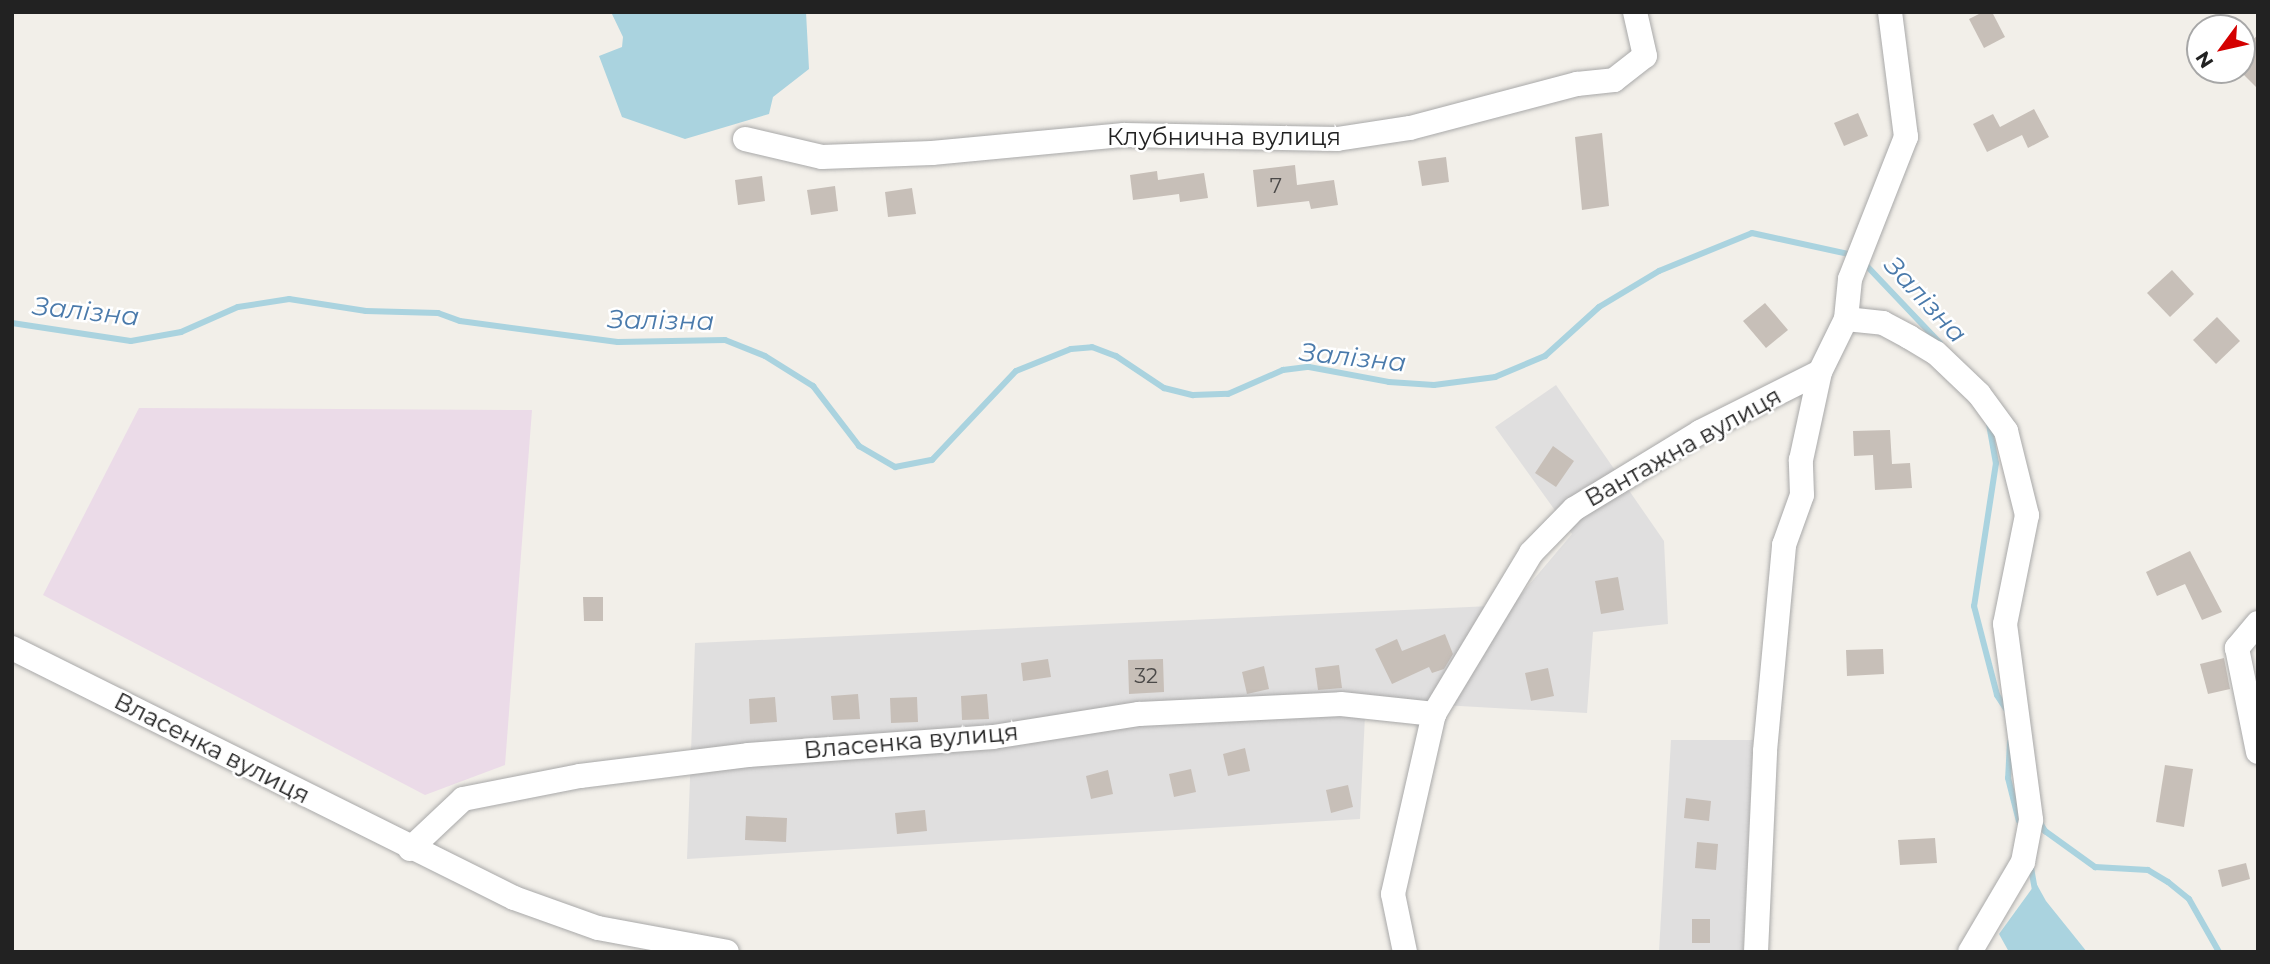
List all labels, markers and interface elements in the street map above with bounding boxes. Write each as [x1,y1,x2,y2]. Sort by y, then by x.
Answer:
north arrow [2186,14,2256,84]
text: N [2191,47,2218,72]
street label: Клубнична вулиця [1107,123,1341,151]
house number: 7 [1270,173,1282,199]
water label: Залізна [1877,250,1973,350]
water label: Залізна [31,291,141,333]
water label: Залізна [607,304,715,338]
water label: Залізна [1298,337,1408,379]
street label: Вантажна вулиця [1580,381,1786,513]
house number: 32 [1134,663,1158,689]
street label: Власенка вулиця [109,686,315,810]
street label: Власенка вулиця [802,717,1020,765]

